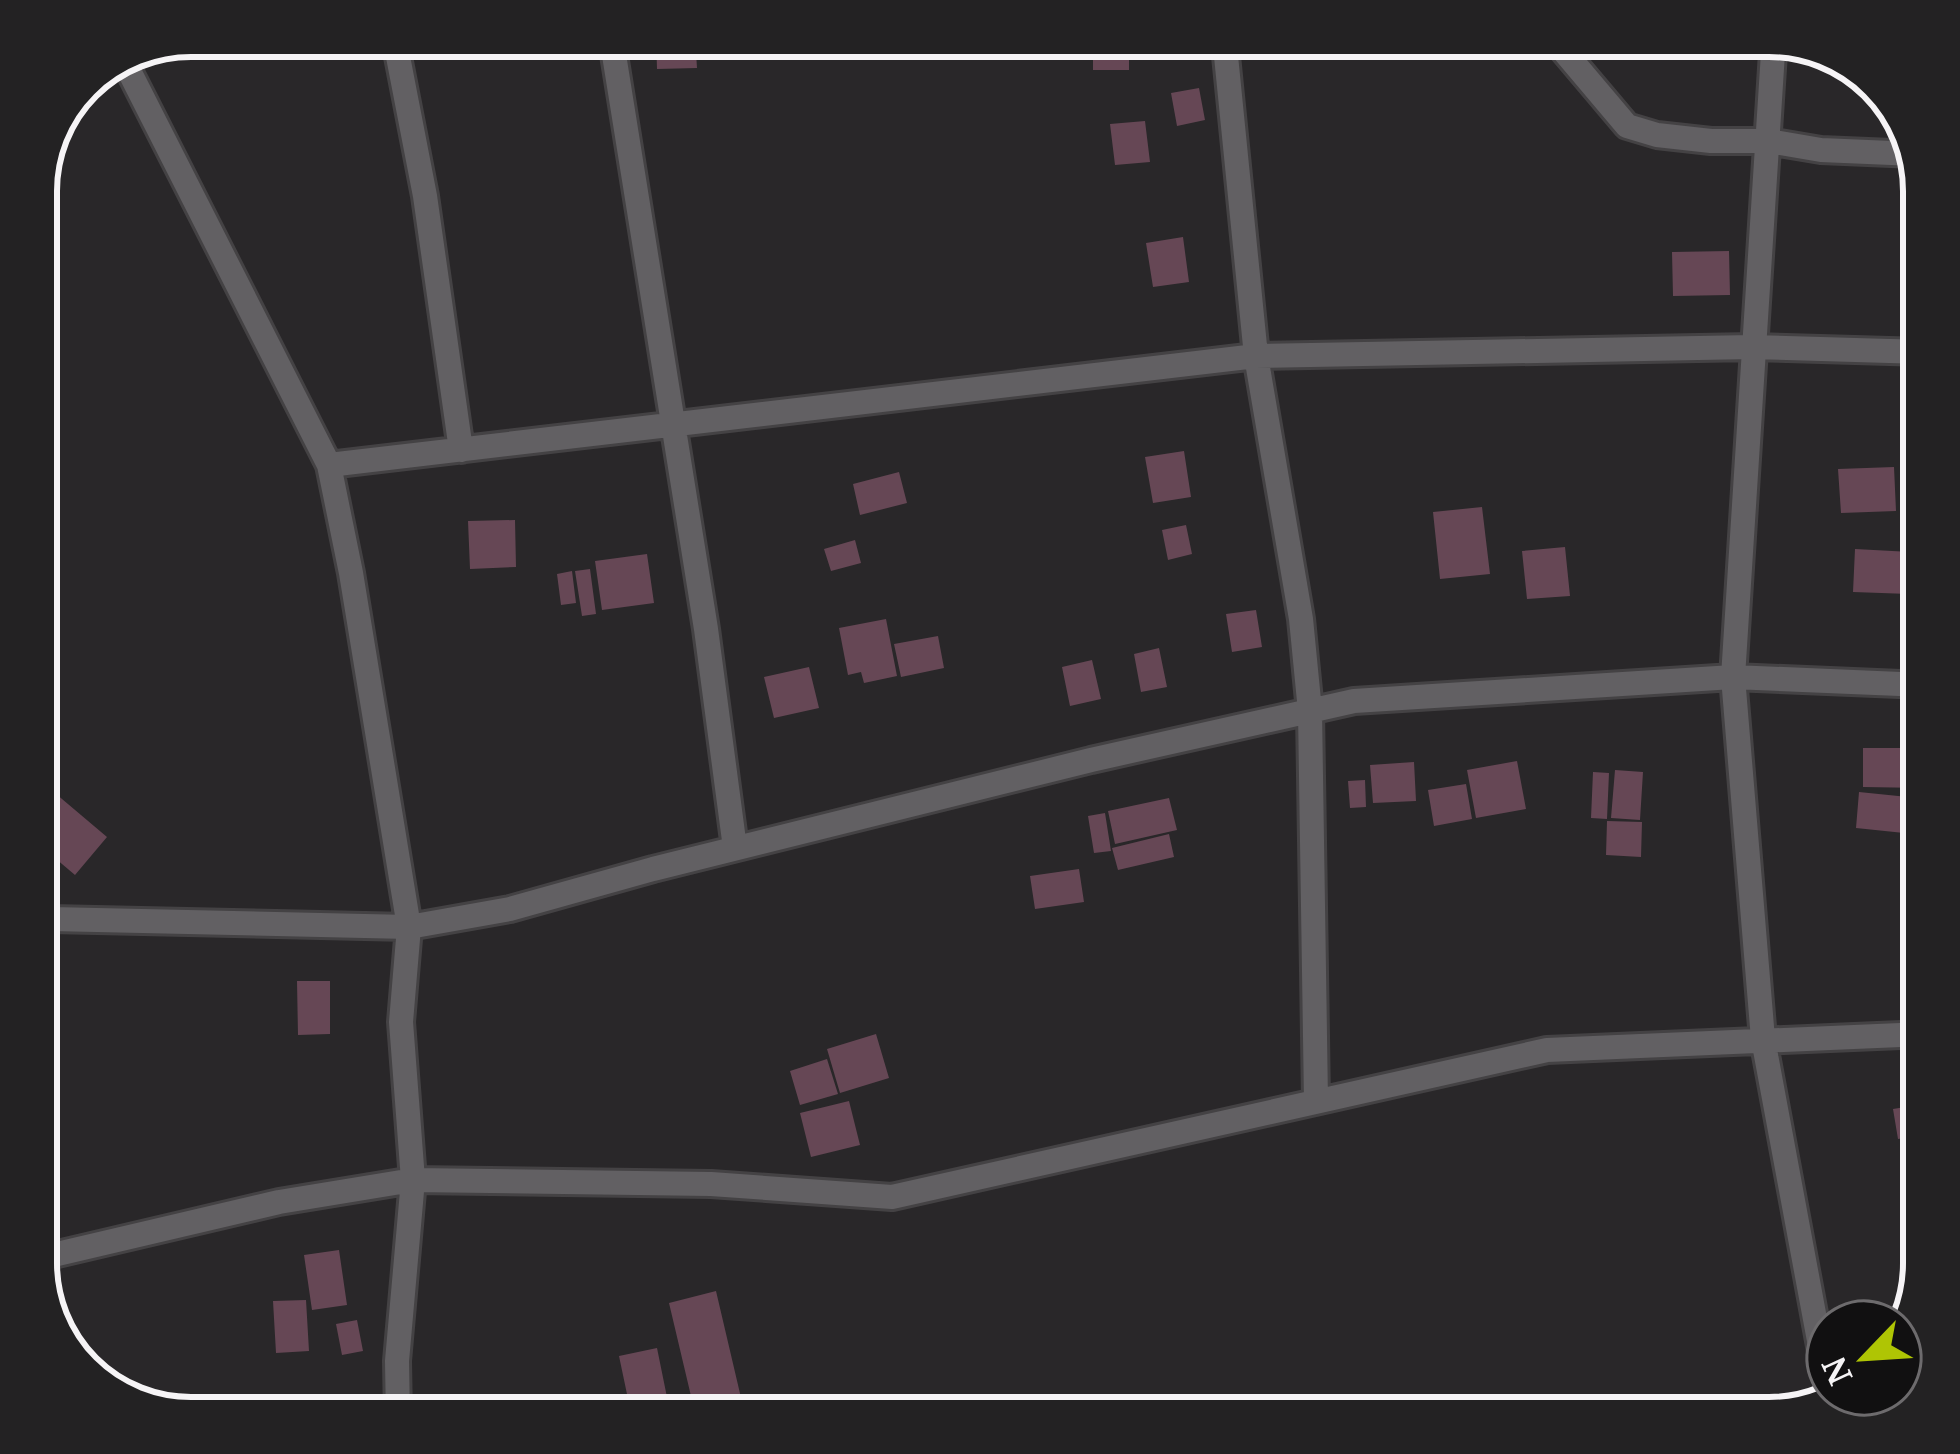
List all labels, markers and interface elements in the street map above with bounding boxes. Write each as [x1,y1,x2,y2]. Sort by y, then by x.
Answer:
north arrow [1804,1298,1924,1418]
text: N [1810,1350,1862,1392]

